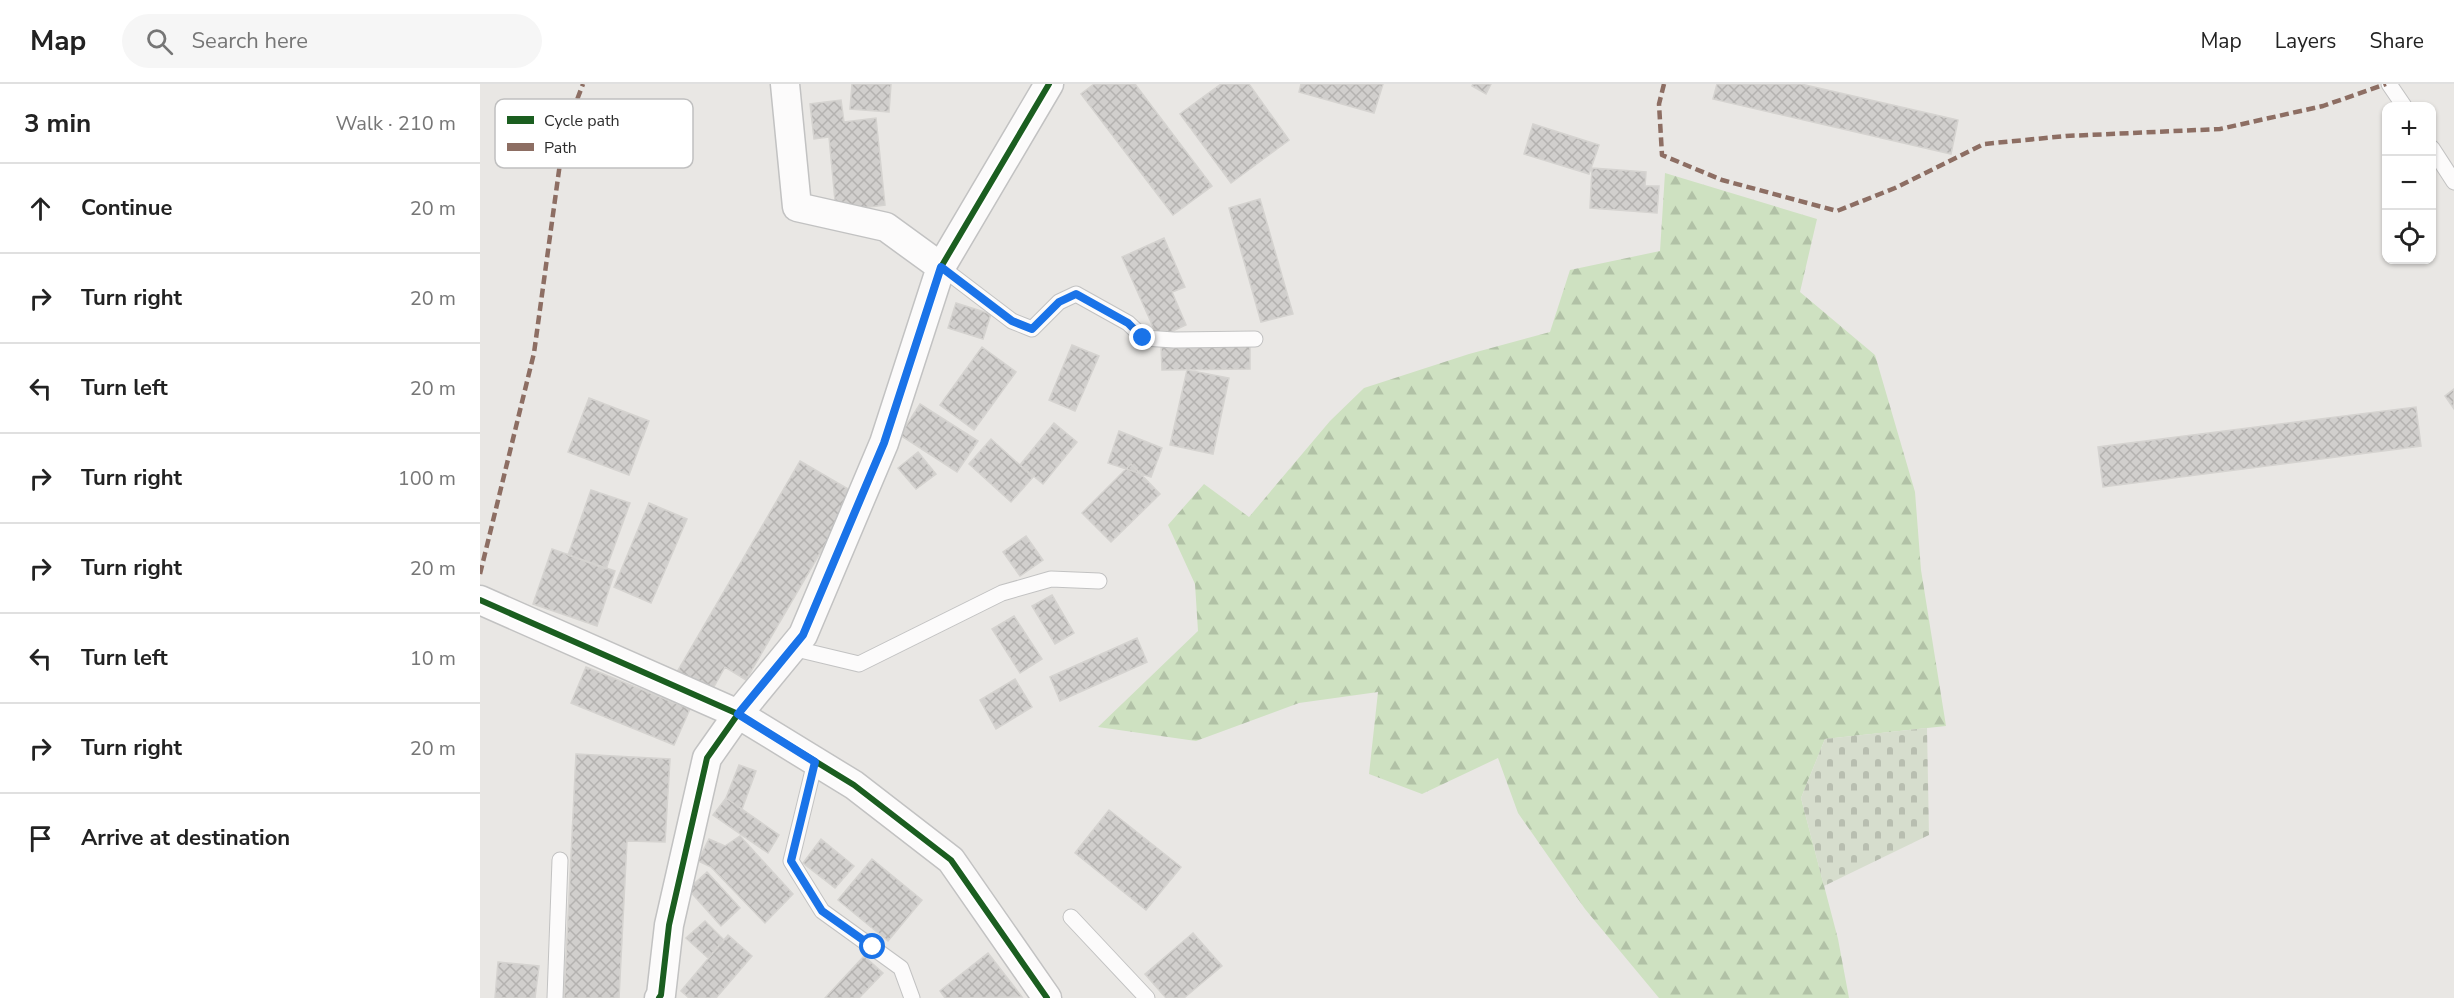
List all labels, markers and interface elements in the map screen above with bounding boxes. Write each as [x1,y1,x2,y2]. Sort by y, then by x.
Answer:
search box [122,14,542,68]
text: Map [30,22,86,60]
icon: search [143,25,176,58]
text: Search here [191,26,308,56]
text: Map [2200,27,2242,55]
text: Layers [2275,27,2336,55]
text: Share [2369,27,2424,55]
legend [495,99,693,168]
map controls [2382,102,2436,264]
button: + [2382,102,2436,156]
text: 3 min [24,106,91,141]
text: Walk · 210 m [336,110,456,137]
text: Cycle path [544,110,620,132]
text: Path [544,137,577,159]
button: − [2382,156,2436,210]
icon: ahead [24,192,57,225]
text: Continue [81,193,172,223]
text: 20 m [410,195,456,222]
button: locate [2382,210,2436,264]
icon: right [24,282,57,315]
text: Turn right [81,283,182,313]
text: 20 m [410,285,456,312]
route end [1129,324,1155,350]
icon: left [24,372,57,405]
text: Turn left [81,373,168,403]
text: 20 m [410,375,456,402]
icon: right [24,462,57,495]
text: Turn right [81,463,182,493]
text: 100 m [398,465,456,492]
icon: right [24,552,57,585]
text: Turn right [81,553,182,583]
text: 20 m [410,555,456,582]
icon: left [24,642,57,675]
text: Turn left [81,643,168,673]
text: 10 m [410,645,456,672]
icon: right [24,732,57,765]
text: Turn right [81,733,182,763]
text: 20 m [410,735,456,762]
icon: arrive [24,822,57,855]
text: Arrive at destination [81,823,290,853]
route start [859,933,885,959]

